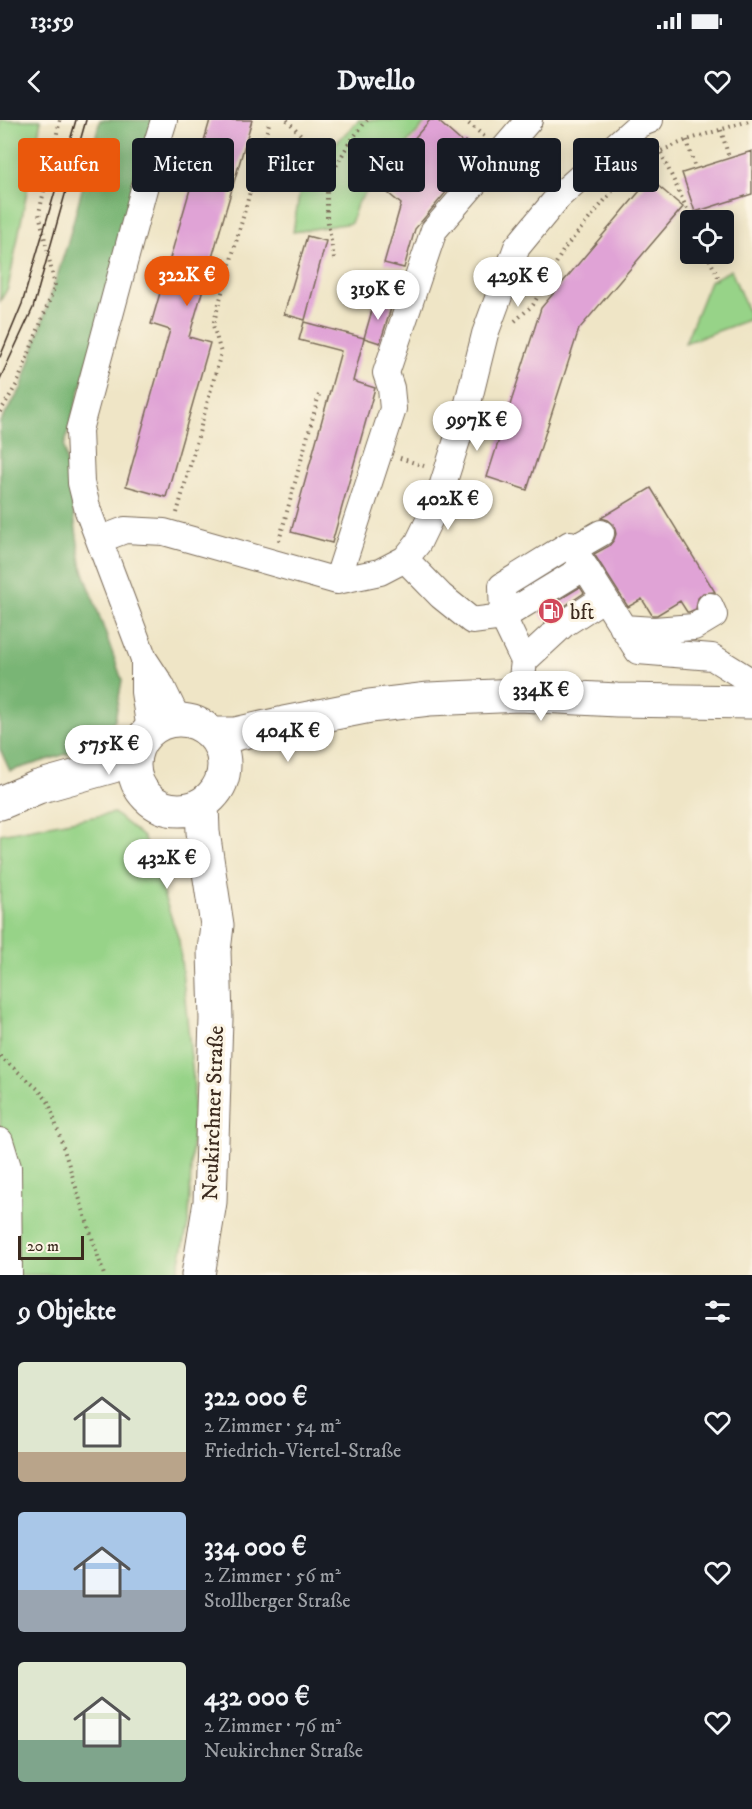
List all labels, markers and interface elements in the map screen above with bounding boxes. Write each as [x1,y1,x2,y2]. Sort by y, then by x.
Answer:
text: 13:59 [30,8,74,35]
text: Dwello [337,64,415,98]
icon: back [18,65,51,98]
icon: heart [701,65,734,98]
chip: Kaufen [18,138,120,192]
chip: Mieten [132,138,234,192]
chip: Filter [246,138,336,192]
chip: Neu [348,138,425,192]
chip: Wohnung [437,138,561,192]
chip: Haus [573,138,659,192]
map controls [680,210,734,264]
button: locate [680,210,734,264]
pin: 322K € [138,256,236,307]
pin: 429K € [469,257,567,308]
text: 322K € [158,263,216,288]
text: 429K € [487,264,549,289]
pin: 319K € [329,270,427,321]
text: 319K € [351,277,405,302]
pin: 997K € [428,401,526,452]
text: 997K € [447,408,507,433]
pin: 402K € [399,480,497,531]
text: 402K € [417,487,479,512]
fuel station icon: bft [536,596,566,626]
place label: bft [570,599,594,626]
pin: 334K € [492,671,590,722]
text: 334K € [513,678,569,703]
pin: 404K € [239,712,337,763]
text: 404K € [256,719,320,744]
pin: 575K € [60,725,158,776]
text: 575K € [79,732,139,757]
pin: 432K € [118,839,216,890]
text: 432K € [138,846,196,871]
street label: Neukirchner Straße [197,1025,230,1201]
scale bar [18,1233,84,1260]
text: 20 m [27,1236,59,1256]
text: 9 Objekte [18,1295,116,1328]
icon: filters [701,1295,734,1328]
text: 322 000 € [204,1381,308,1414]
icon: home [66,1386,138,1458]
icon: heart [701,1406,734,1439]
text: 2 Zimmer · 54 m² [204,1414,341,1439]
text: Friedrich-Viertel-Straße [204,1439,401,1464]
text: 334 000 € [204,1531,307,1564]
icon: home [66,1536,138,1608]
icon: heart [701,1556,734,1589]
text: 2 Zimmer · 56 m² [204,1564,341,1589]
text: Stollberger Straße [204,1589,351,1614]
text: 432 000 € [204,1681,310,1714]
icon: home [66,1686,138,1758]
icon: heart [701,1706,734,1739]
text: 2 Zimmer · 76 m² [204,1714,341,1739]
text: Neukirchner Straße [204,1739,363,1764]

